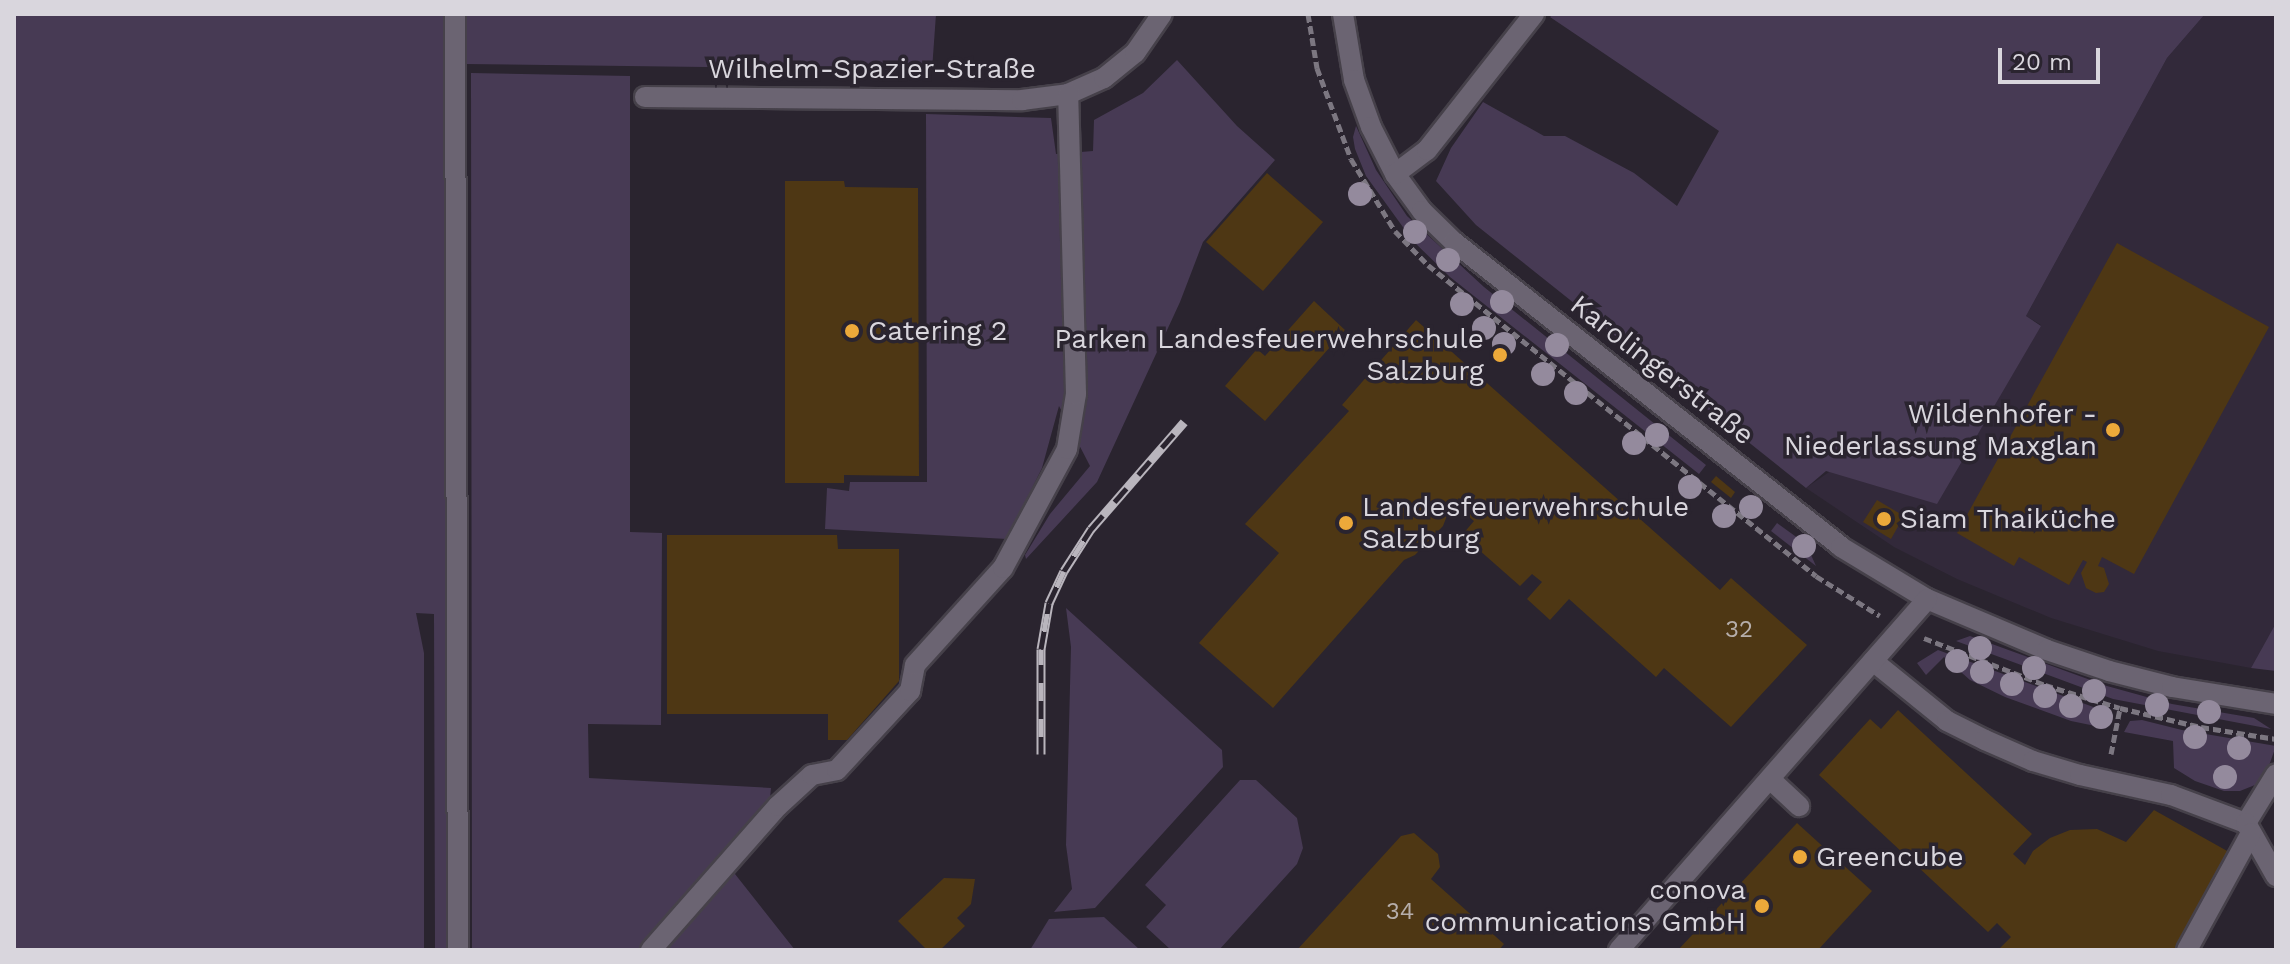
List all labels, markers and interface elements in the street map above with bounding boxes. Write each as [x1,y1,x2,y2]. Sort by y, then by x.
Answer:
scale bar [2002,32,2104,82]
text: 20 m [2012,48,2072,76]
street label: Wilhelm-Spazier-Straße [708,52,1036,86]
street label: Karolingerstraße [1564,288,1760,452]
place label: Catering 2 [868,314,1007,348]
marker: Catering 2 [843,322,861,340]
place label: Parken Landesfeuerwehrschule Salzburg [1054,322,1484,388]
marker: Parken Landesfeuerwehrschule Salzburg [1491,346,1509,364]
place label: Wildenhofer - Niederlassung Maxglan [1784,397,2097,463]
marker: Wildenhofer - Niederlassung Maxglan [2104,421,2122,439]
place label: Landesfeuerwehrschule Salzburg [1362,490,1689,556]
place label: Siam Thaiküche [1900,502,2117,536]
marker: Siam Thaiküche [1875,510,1893,528]
marker: Landesfeuerwehrschule Salzburg [1337,514,1355,532]
house number: 32 [1725,616,1753,644]
place label: Greencube [1816,840,1964,874]
marker: Greencube [1791,848,1809,866]
place label: conova communications GmbH [1425,873,1746,939]
marker: conova communications GmbH [1753,897,1771,915]
house number: 34 [1386,898,1414,926]

